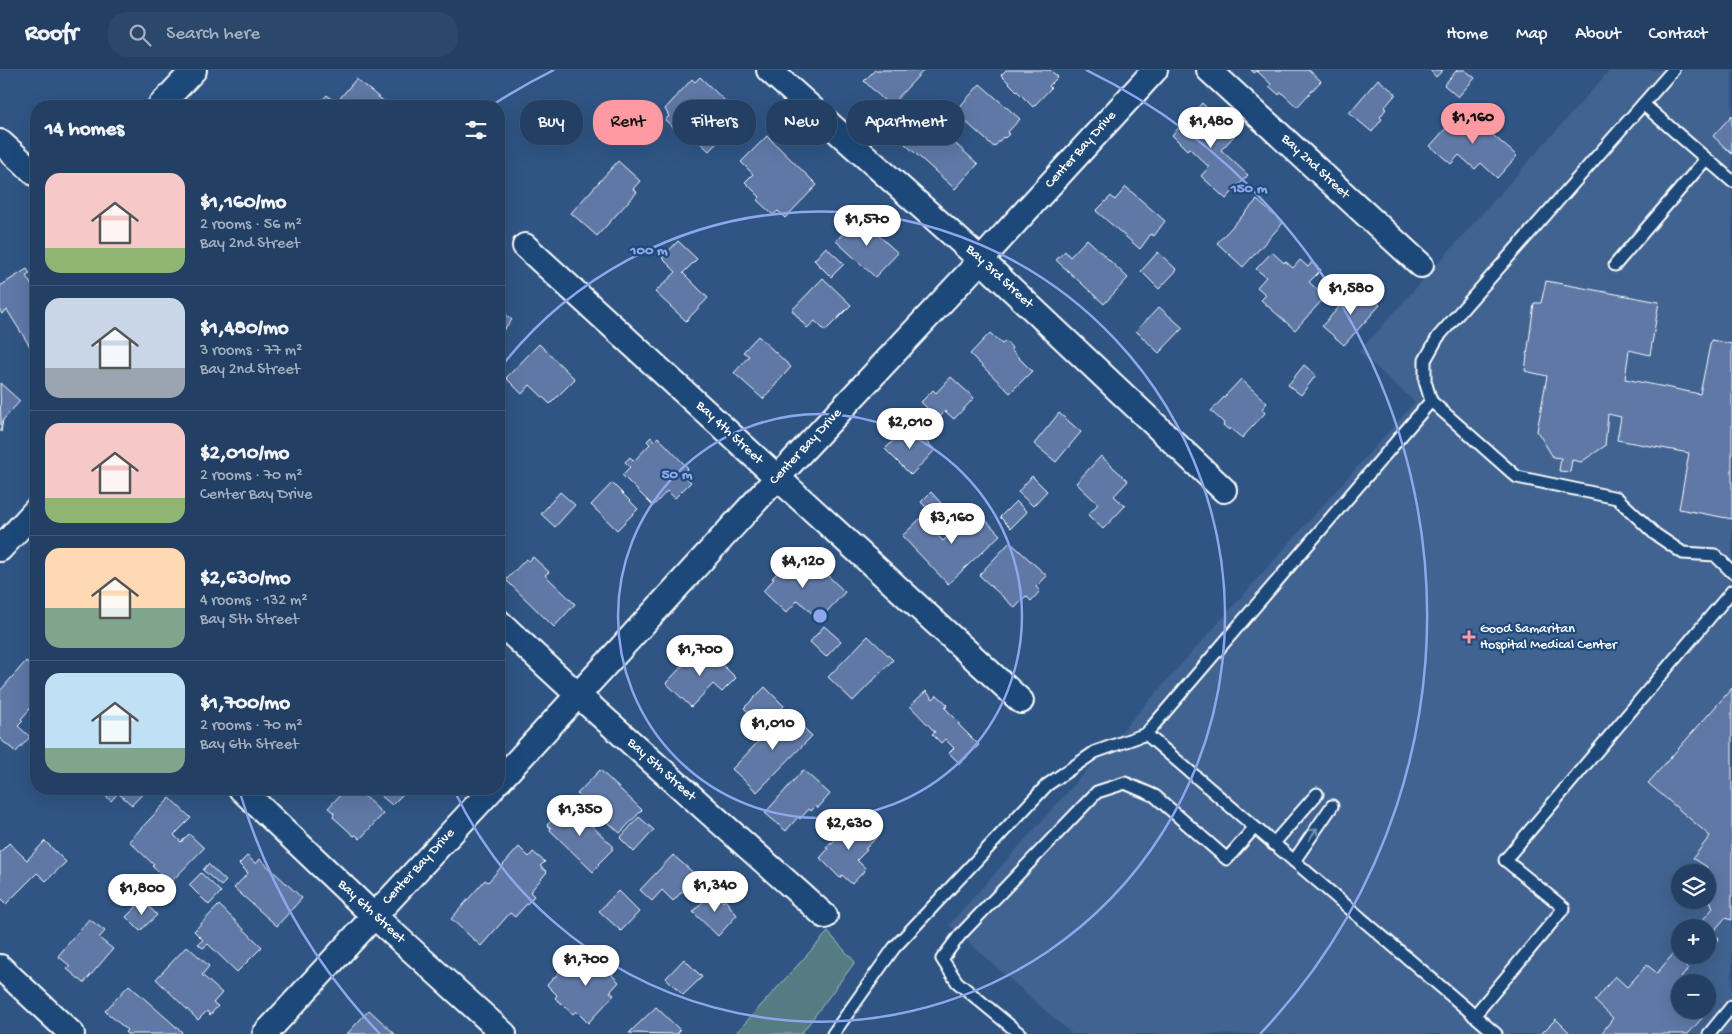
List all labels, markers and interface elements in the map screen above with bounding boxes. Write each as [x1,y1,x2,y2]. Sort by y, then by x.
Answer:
search box [108,12,458,57]
text: Roofr [25,20,78,49]
icon: search [126,21,154,49]
text: Search here [166,23,260,46]
text: Home [1446,24,1488,45]
text: Map [1516,24,1547,45]
text: About [1575,24,1621,45]
text: Contact [1649,24,1707,45]
chip: Buy [520,100,583,145]
chip: Rent [593,100,663,145]
chip: Filters [673,100,756,145]
chip: New [766,100,837,145]
chip: Apartment [847,100,964,145]
pin: $1,160 [1432,102,1514,145]
pin: $1,480 [1170,106,1252,149]
street label: Center Bay Drive [1042,107,1121,192]
text: $1,160 [1452,109,1494,128]
text: $1,480 [1189,113,1233,132]
icon: filters [462,116,490,144]
text: 14 homes [45,118,124,143]
street label: Bay 2nd Street [1276,130,1354,204]
text: 150 m [1230,180,1268,198]
text: $1,160/mo [200,191,286,216]
icon: home [85,193,145,253]
pin: $1,570 [826,204,908,247]
text: $1,570 [845,211,889,230]
text: 2 rooms · 56 m² [200,216,302,235]
text: Bay 2nd Street [200,235,300,254]
street label: Bay 3rd Street [961,241,1037,313]
text: 100 m [629,242,668,260]
pin: $1,580 [1310,274,1392,316]
text: $1,580 [1329,280,1373,299]
text: $1,480/mo [200,317,289,342]
icon: home [85,318,145,378]
text: 3 rooms · 77 m² [200,342,302,361]
text: Bay 2nd Street [200,361,300,380]
street label: Bay 4th Street [691,397,767,469]
street label: Center Bay Drive [766,405,846,489]
pin: $2,010 [869,408,951,450]
text: $2,010 [888,414,932,433]
text: $2,010/mo [200,442,290,467]
icon: home [85,443,145,503]
text: 50 m [662,466,693,484]
text: 2 rooms · 70 m² [200,467,303,486]
text: Center Bay Drive [200,486,312,505]
pin: $3,160 [911,502,993,545]
text: $3,160 [930,509,974,528]
pin: $4,120 [762,546,844,589]
text: $4,120 [781,553,825,572]
text: $2,630/mo [200,567,291,592]
icon: home [85,568,145,628]
text: 4 rooms · 132 m² [200,592,308,611]
centre of rings [811,607,829,625]
text: Bay 5th Street [200,611,299,630]
place label: Good Samaritan Hospital Medical Center [1480,621,1618,654]
marker: Good Samaritan Hospital Medical Center [1462,630,1476,644]
pin: $1,700 [659,634,741,677]
text: $1,700 [677,641,723,660]
text: $1,700/mo [200,692,290,717]
icon: home [85,693,145,753]
pin: $1,010 [732,708,814,751]
text: $1,010 [751,715,795,734]
text: 2 rooms · 70 m² [200,717,303,736]
street label: Bay 5th Street [622,734,700,806]
text: Bay 6th Street [200,736,298,755]
pin: $1,350 [539,794,621,837]
text: $1,350 [558,801,602,820]
pin: $2,630 [808,808,890,851]
text: $2,630 [826,815,872,834]
street label: Center Bay Drive [379,825,459,909]
one-way arrow [1308,827,1318,841]
map controls [1671,864,1716,1019]
button: layers [1671,864,1716,909]
pin: $1,340 [674,870,756,913]
pin: $1,800 [101,874,183,916]
street label: Bay 6th Street [333,876,409,948]
text: $1,340 [693,877,737,896]
text: $1,800 [119,880,165,899]
button: + [1671,919,1716,964]
pin: $1,700 [545,944,627,987]
text: $1,700 [563,951,609,970]
button: − [1671,974,1716,1019]

